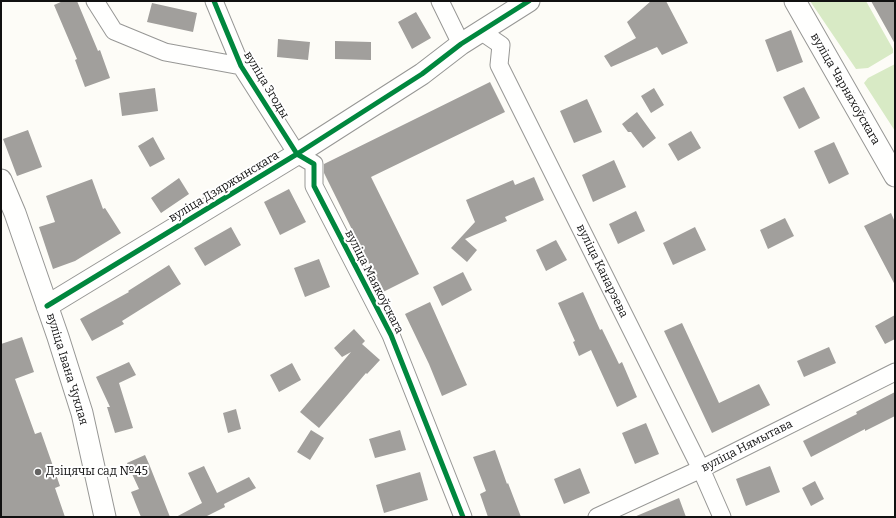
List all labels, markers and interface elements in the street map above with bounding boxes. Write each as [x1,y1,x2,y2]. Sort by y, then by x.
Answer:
street label: вуліца Чарняхоўскага [807,31,883,147]
street label: вуліца Згоды [240,49,292,121]
street label: вуліца Дзяржынскага [166,148,282,226]
street label: вуліца Канарэева [573,222,631,320]
street label: вуліца Маякоўскага [342,228,406,336]
street label: вуліца Івана Чуклая [43,311,91,427]
street label: вуліца Нямытава [699,417,795,475]
place label: Дзіцячы сад №45 [46,465,148,479]
marker: Дзіцячы сад №45 [33,467,43,477]

